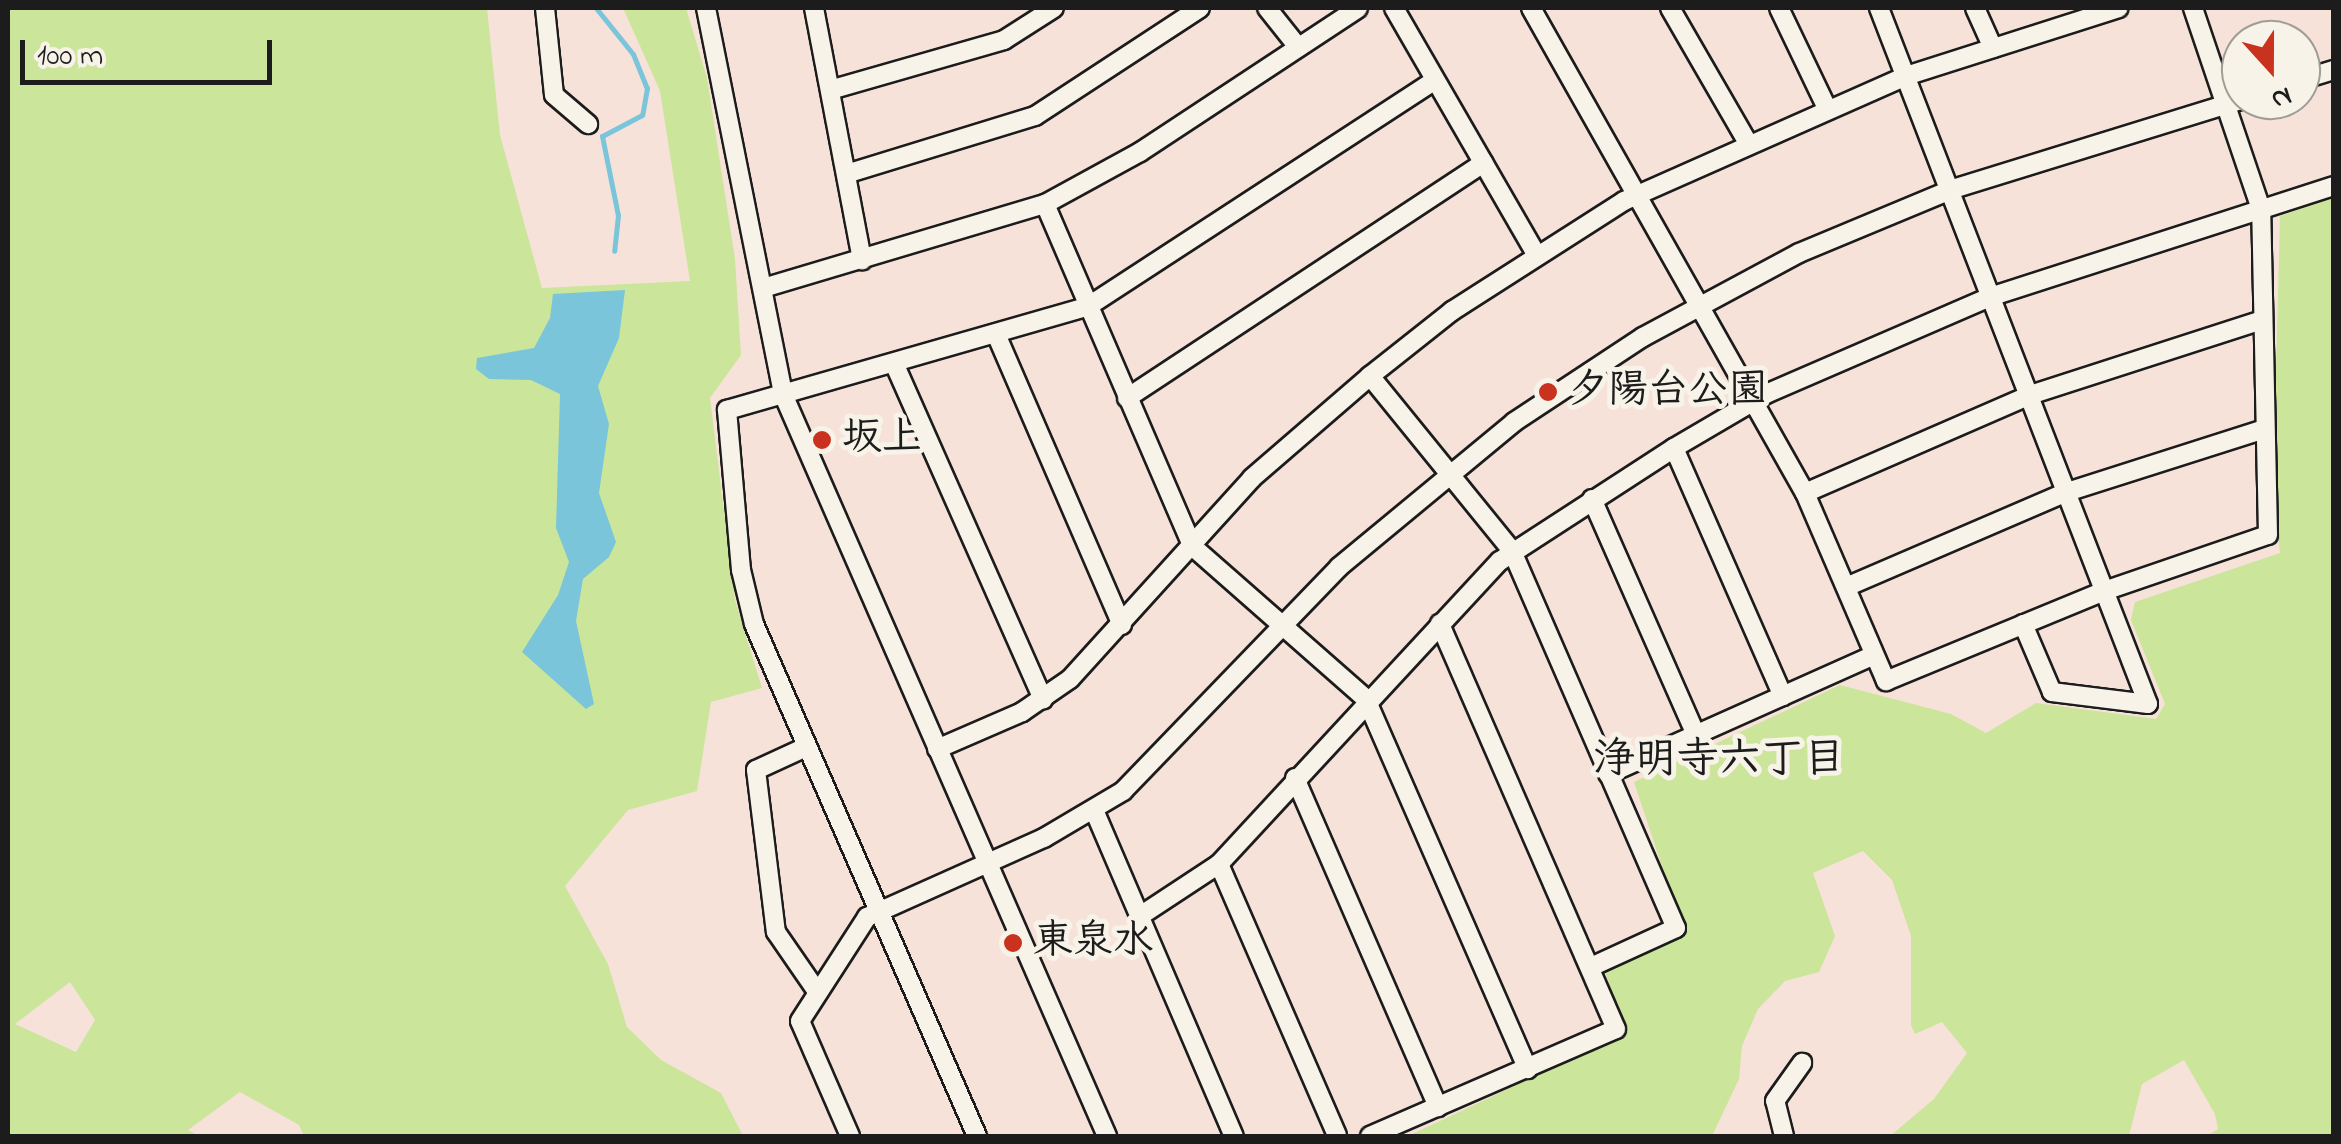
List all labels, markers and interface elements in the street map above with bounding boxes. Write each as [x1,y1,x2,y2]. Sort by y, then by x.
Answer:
scale bar [25,20,278,82]
north arrow [2221,20,2321,120]
text: 100 m [37,35,103,79]
text: N [2265,74,2297,119]
place label: 夕陽台公園 [1568,368,1768,416]
marker: 夕陽台公園 [1537,381,1559,403]
place label: 坂上 [842,416,922,464]
marker: 坂上 [811,429,833,451]
district label: 浄明寺六丁目 [1593,736,1845,786]
place label: 東泉水 [1033,919,1153,967]
marker: 東泉水 [1002,932,1024,954]

